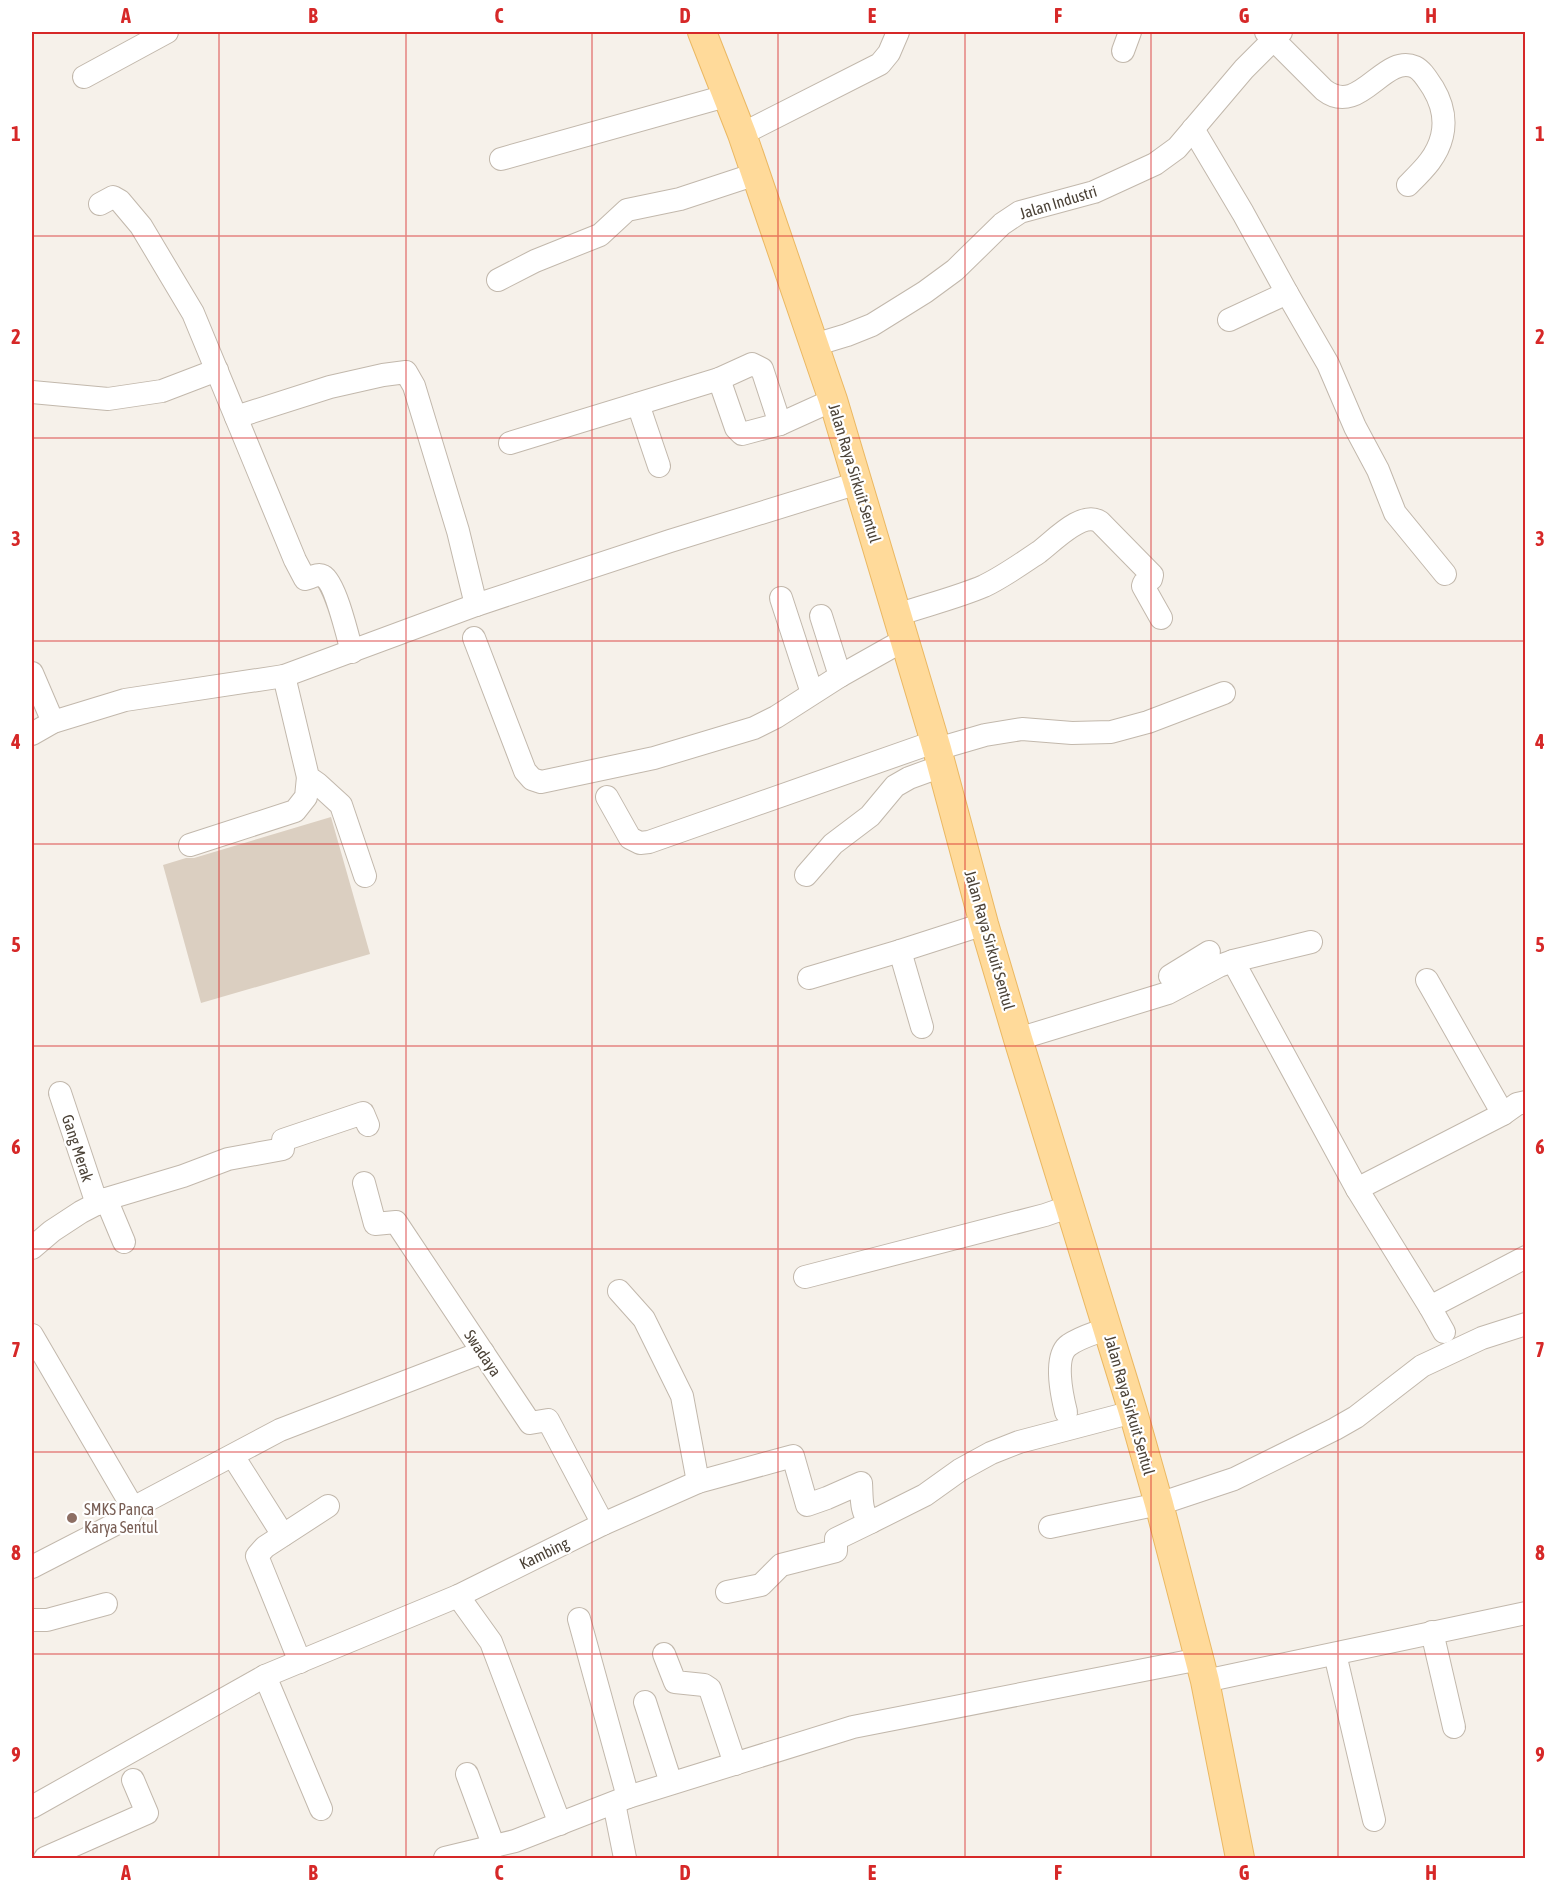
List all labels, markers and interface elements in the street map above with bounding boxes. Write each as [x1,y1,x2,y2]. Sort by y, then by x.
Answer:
text: A [120,4,131,27]
text: B [308,4,318,27]
text: C [495,4,504,27]
text: D [679,4,691,27]
text: E [868,4,877,27]
text: F [1054,4,1062,27]
text: G [1239,4,1250,27]
text: H [1425,4,1437,27]
text: 1 [11,122,21,145]
text: 1 [1535,122,1545,145]
street label: Jalan Industri [1017,182,1099,222]
text: 2 [11,325,21,348]
text: 2 [1535,325,1545,348]
street label: Jalan Raya Sirkuit Sentul [824,401,885,546]
text: 3 [11,527,21,550]
text: 3 [1535,527,1545,550]
text: 4 [10,730,21,753]
text: 4 [1534,730,1545,753]
street label: Jalan Raya Sirkuit Sentul [960,868,1019,1013]
text: 5 [11,933,21,956]
text: 5 [1535,933,1545,956]
street label: Gang Merak [58,1112,97,1184]
text: 6 [11,1135,21,1158]
text: 6 [1535,1135,1545,1158]
street label: Swadaya [460,1326,505,1380]
street label: Jalan Raya Sirkuit Sentul [1100,1333,1159,1478]
text: 7 [11,1338,21,1361]
text: 7 [1535,1338,1545,1361]
place label: SMKS Panca Karya Sentul [84,1500,159,1537]
marker: SMKS Panca Karya Sentul [65,1511,79,1525]
street label: Kambing [517,1533,572,1573]
text: 8 [11,1541,21,1564]
text: 8 [1535,1541,1545,1564]
text: 9 [11,1743,21,1766]
text: 9 [1535,1743,1545,1766]
text: A [120,1861,131,1884]
text: B [308,1861,318,1884]
text: C [495,1861,504,1884]
text: D [679,1861,691,1884]
text: E [868,1861,877,1884]
text: F [1054,1861,1062,1884]
text: G [1239,1861,1250,1884]
text: H [1425,1861,1437,1884]

